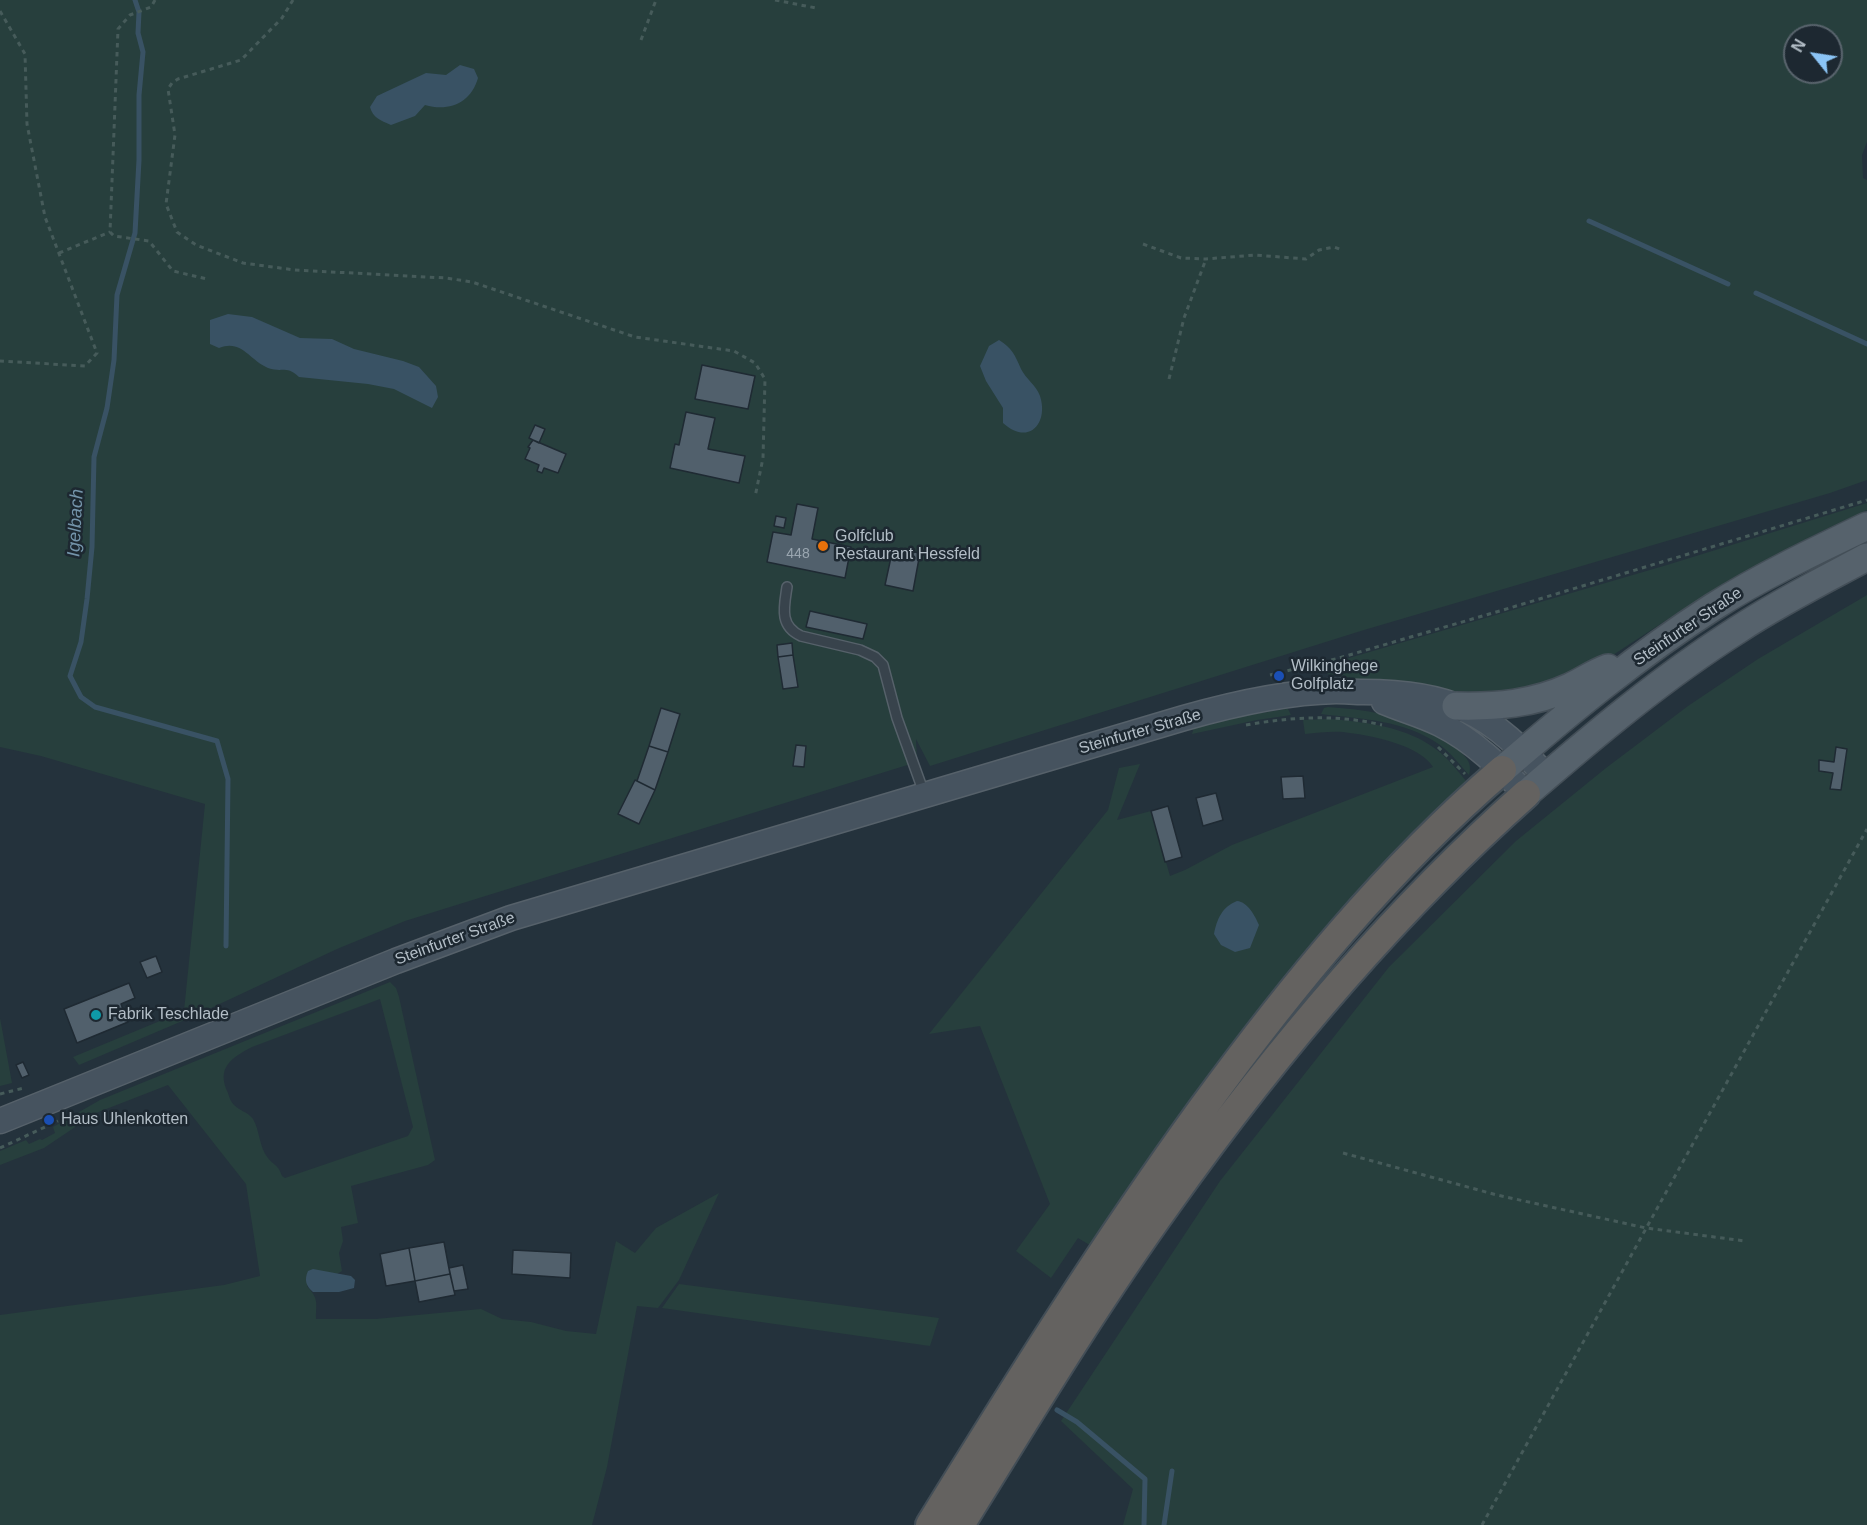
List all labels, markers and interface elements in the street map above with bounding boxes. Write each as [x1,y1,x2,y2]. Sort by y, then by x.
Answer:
north arrow [1783,24,1843,84]
text: N [1788,36,1809,55]
water label: Igelbach [63,488,89,558]
place label: Golfclub Restaurant Hessfeld [835,527,980,565]
marker: Golfclub Restaurant Hessfeld [816,539,830,553]
house number: 448 [786,546,810,562]
street label: Steinfurter Straße [1630,584,1746,670]
place label: Wilkinghege Golfplatz [1291,657,1378,695]
marker: Wilkinghege Golfplatz [1272,669,1286,683]
street label: Steinfurter Straße [1077,705,1203,759]
street label: Steinfurter Straße [392,908,518,970]
place label: Fabrik Teschlade [108,1005,229,1025]
marker: Fabrik Teschlade [89,1008,103,1022]
place label: Haus Uhlenkotten [61,1110,188,1130]
marker: Haus Uhlenkotten [42,1113,56,1127]

